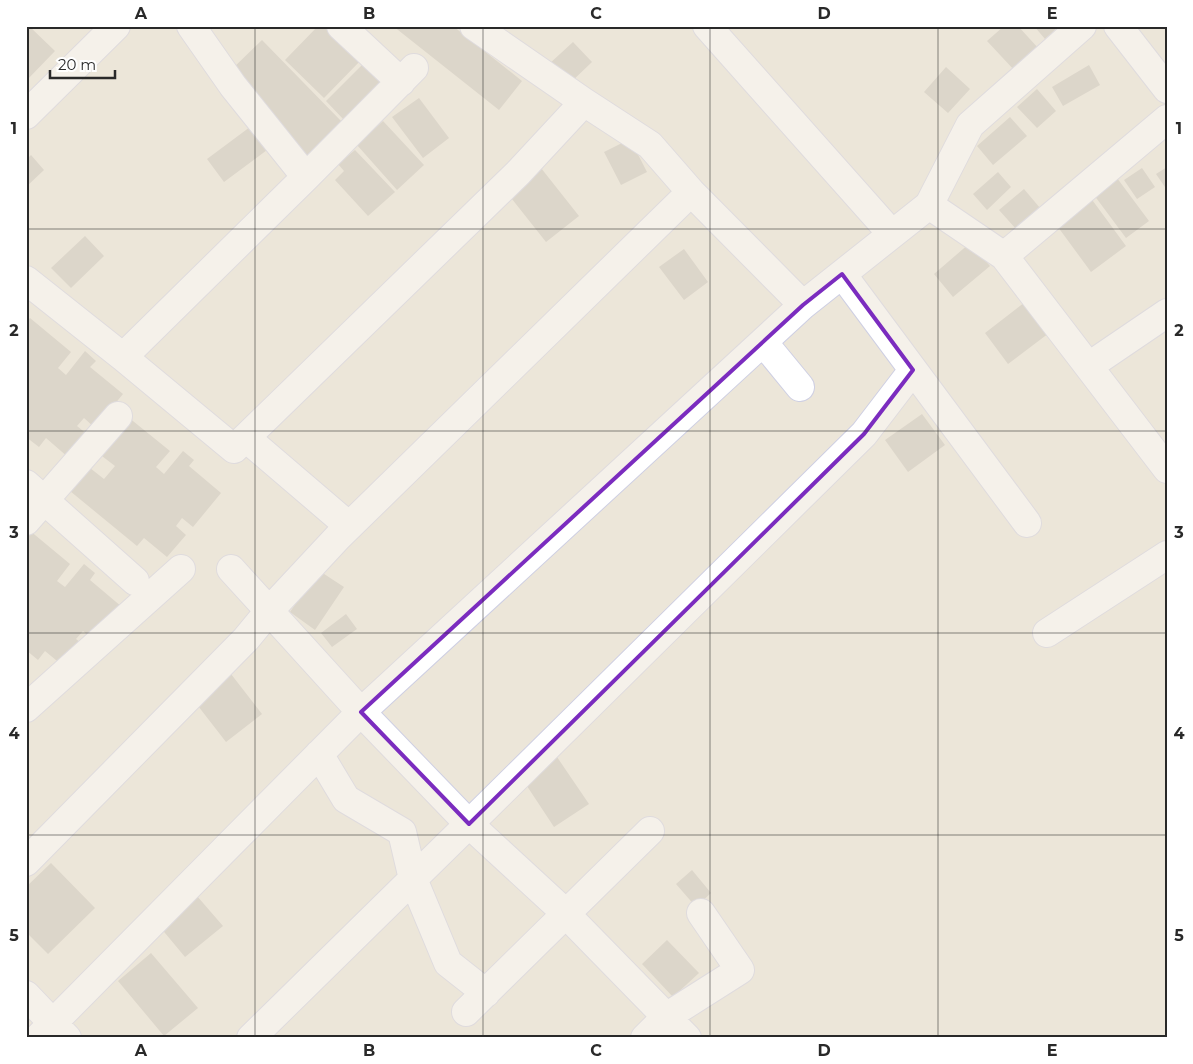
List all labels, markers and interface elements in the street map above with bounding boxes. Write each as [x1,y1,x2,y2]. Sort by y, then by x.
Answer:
text: A [134,4,148,23]
text: B [363,4,375,23]
text: C [590,4,602,23]
text: D [817,4,831,23]
text: E [1047,4,1057,23]
scale bar [50,48,115,80]
text: 20 m [58,55,96,74]
text: 1 [11,119,17,138]
text: 1 [1176,119,1182,138]
text: 2 [9,321,19,340]
text: 2 [1174,321,1184,340]
text: 3 [8,523,19,542]
text: 3 [1173,523,1184,542]
text: 4 [8,724,20,743]
text: 4 [1173,724,1185,743]
text: 5 [9,926,19,945]
text: 5 [1174,926,1184,945]
text: A [134,1041,148,1060]
text: B [363,1041,375,1060]
text: C [590,1041,602,1060]
text: D [817,1041,831,1060]
text: E [1047,1041,1057,1060]

